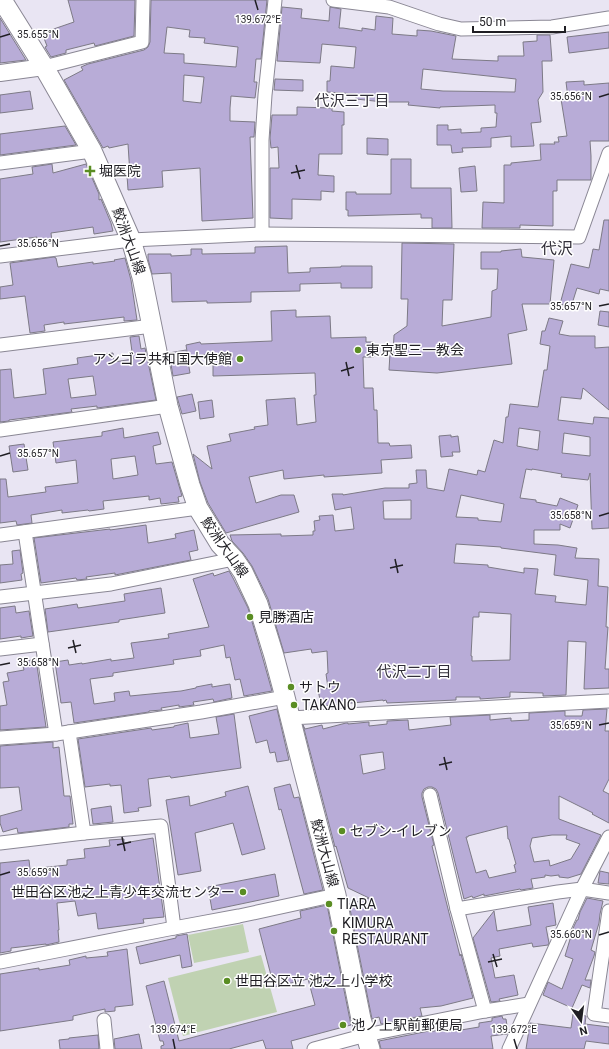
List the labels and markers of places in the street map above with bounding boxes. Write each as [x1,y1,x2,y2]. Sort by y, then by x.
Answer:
place label: 堀医院 [99,163,141,179]
marker: 堀医院 [84,165,96,177]
place label: 東京聖三一教会 [366,342,464,358]
marker: 東京聖三一教会 [353,345,363,355]
place label: アンゴラ共和国大使館 [93,351,232,367]
marker: アンゴラ共和国大使館 [235,354,245,364]
place label: 見勝酒店 [258,609,314,625]
marker: 見勝酒店 [245,612,255,622]
place label: サトウ [299,679,341,695]
marker: サトウ [286,682,296,692]
place label: TAKANO [302,697,356,713]
marker: TAKANO [289,700,299,710]
place label: セブン-イレブン [350,823,452,839]
marker: セブン-イレブン [337,826,347,836]
place label: 世田谷区池之上青少年交流センター [11,884,235,900]
marker: 世田谷区池之上青少年交流センター [238,887,248,897]
place label: TIARA [337,896,376,912]
marker: TIARA [324,899,334,909]
place label: KIMURA RESTAURANT [342,915,429,947]
marker: KIMURA RESTAURANT [329,926,339,936]
place label: 世田谷区立 池之上小学校 [235,973,392,989]
marker: 世田谷区立 池之上小学校 [222,976,232,986]
place label: 池ノ上駅前郵便局 [351,1017,463,1033]
marker: 池ノ上駅前郵便局 [338,1020,348,1030]

